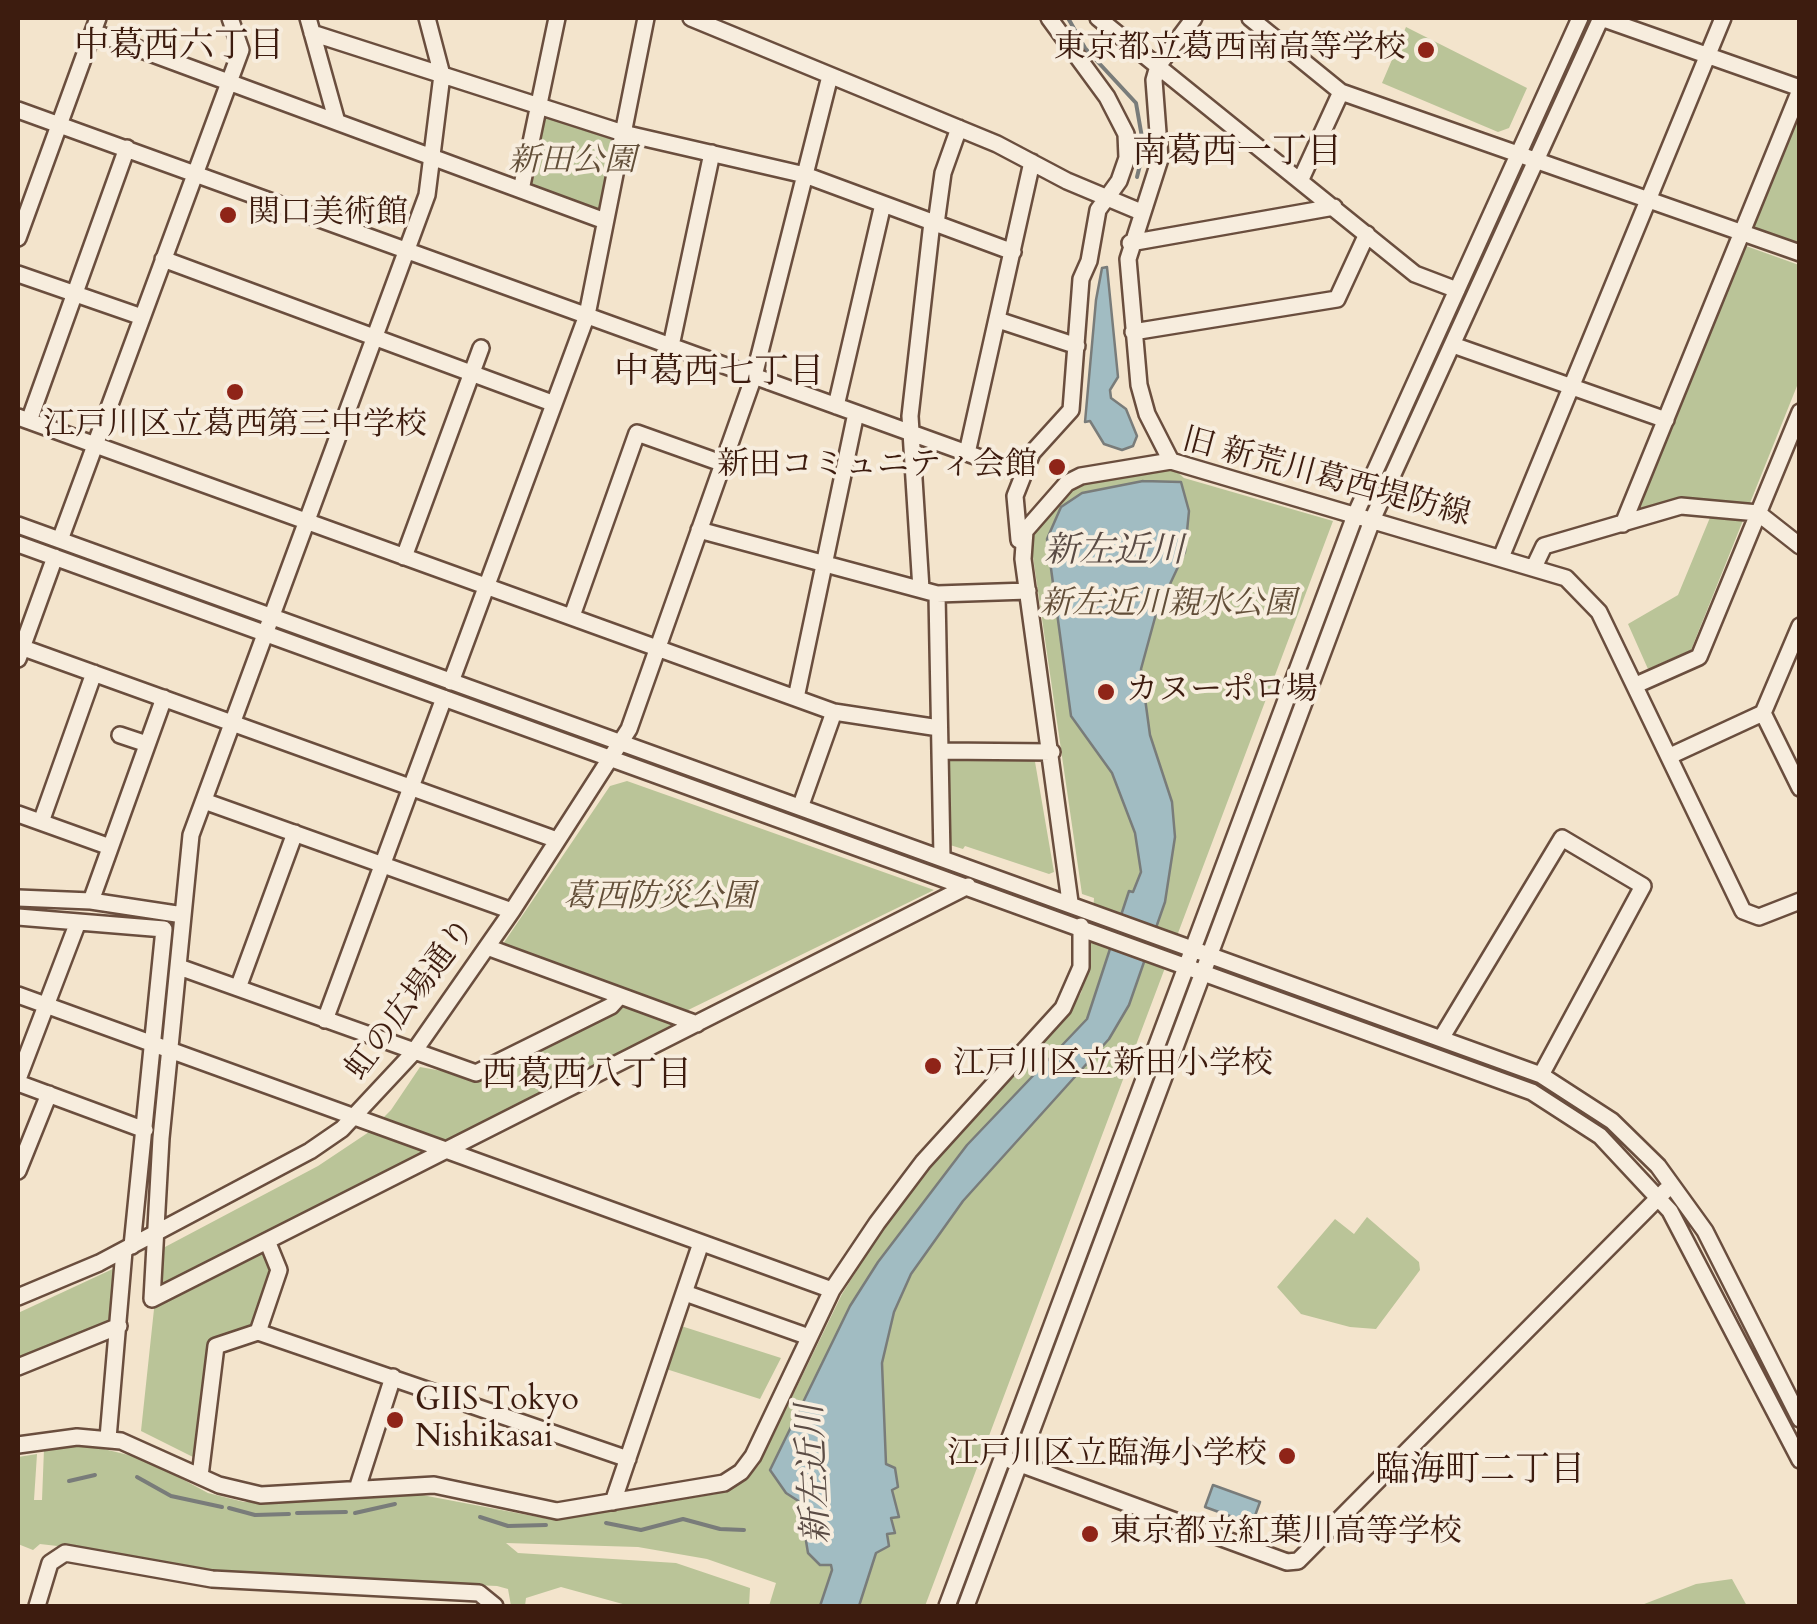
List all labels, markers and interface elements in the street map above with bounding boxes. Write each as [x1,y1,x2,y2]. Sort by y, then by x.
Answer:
district label: 中葛西六丁目 [74,27,284,69]
place label: 東京都立葛西南高等学校 [1054,31,1406,69]
marker: 東京都立葛西南高等学校 [1415,39,1437,61]
district label: 南葛西一丁目 [1132,133,1342,175]
park label: 新田公園 [508,144,636,182]
place label: 関口美術館 [248,196,408,234]
marker: 関口美術館 [217,204,239,226]
district label: 中葛西七丁目 [614,353,824,395]
marker: 江戸川区立葛西第三中学校 [224,381,246,403]
place label: 江戸川区立葛西第三中学校 [43,408,427,446]
street label: 旧 新荒川葛西堤防線 [1178,422,1474,536]
place label: 新田コミュニティ会館 [717,448,1037,486]
marker: 新田コミュニティ会館 [1046,456,1068,478]
water label: 新左近川 [1044,532,1184,574]
park label: 新左近川親水公園 [1040,587,1296,625]
place label: カヌーポロ場 [1126,673,1318,711]
marker: カヌーポロ場 [1095,681,1117,703]
park label: 葛西防災公園 [563,880,755,918]
street label: 虹の広場通り [339,912,485,1088]
place label: 江戸川区立新田小学校 [953,1047,1273,1085]
marker: 江戸川区立新田小学校 [922,1055,944,1077]
district label: 西葛西八丁目 [482,1056,692,1098]
place label: GIIS Tokyo Nishikasai [415,1383,579,1458]
water label: 新左近川 [791,1403,841,1545]
marker: GIIS Tokyo Nishikasai [384,1409,406,1431]
place label: 江戸川区立臨海小学校 [947,1437,1267,1475]
marker: 江戸川区立臨海小学校 [1276,1445,1298,1467]
district label: 臨海町二丁目 [1375,1451,1585,1493]
place label: 東京都立紅葉川高等学校 [1110,1515,1462,1553]
marker: 東京都立紅葉川高等学校 [1079,1523,1101,1545]

